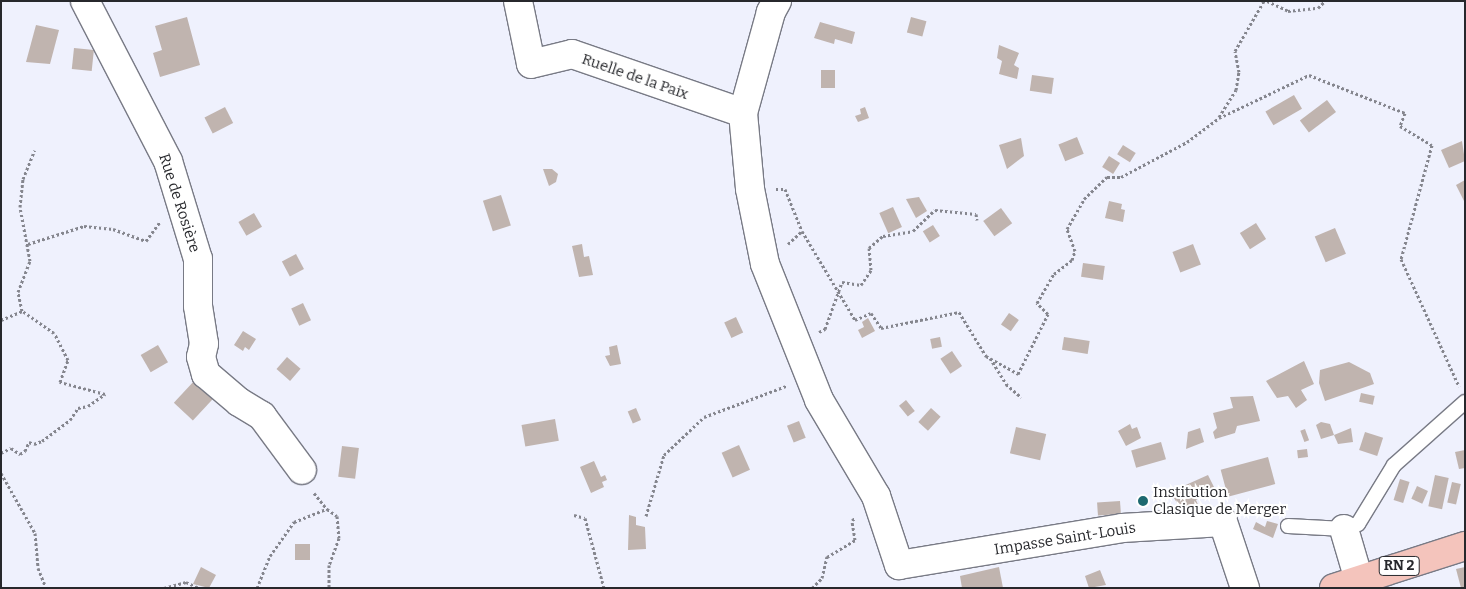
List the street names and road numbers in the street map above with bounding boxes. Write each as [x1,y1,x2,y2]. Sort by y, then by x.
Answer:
street label: Ruelle de la Paix [579,50,691,104]
street label: Rue de Rosière [155,151,203,255]
street label: Impasse Saint-Louis [993,519,1137,559]
road number: RN 2 [1378,554,1420,578]

